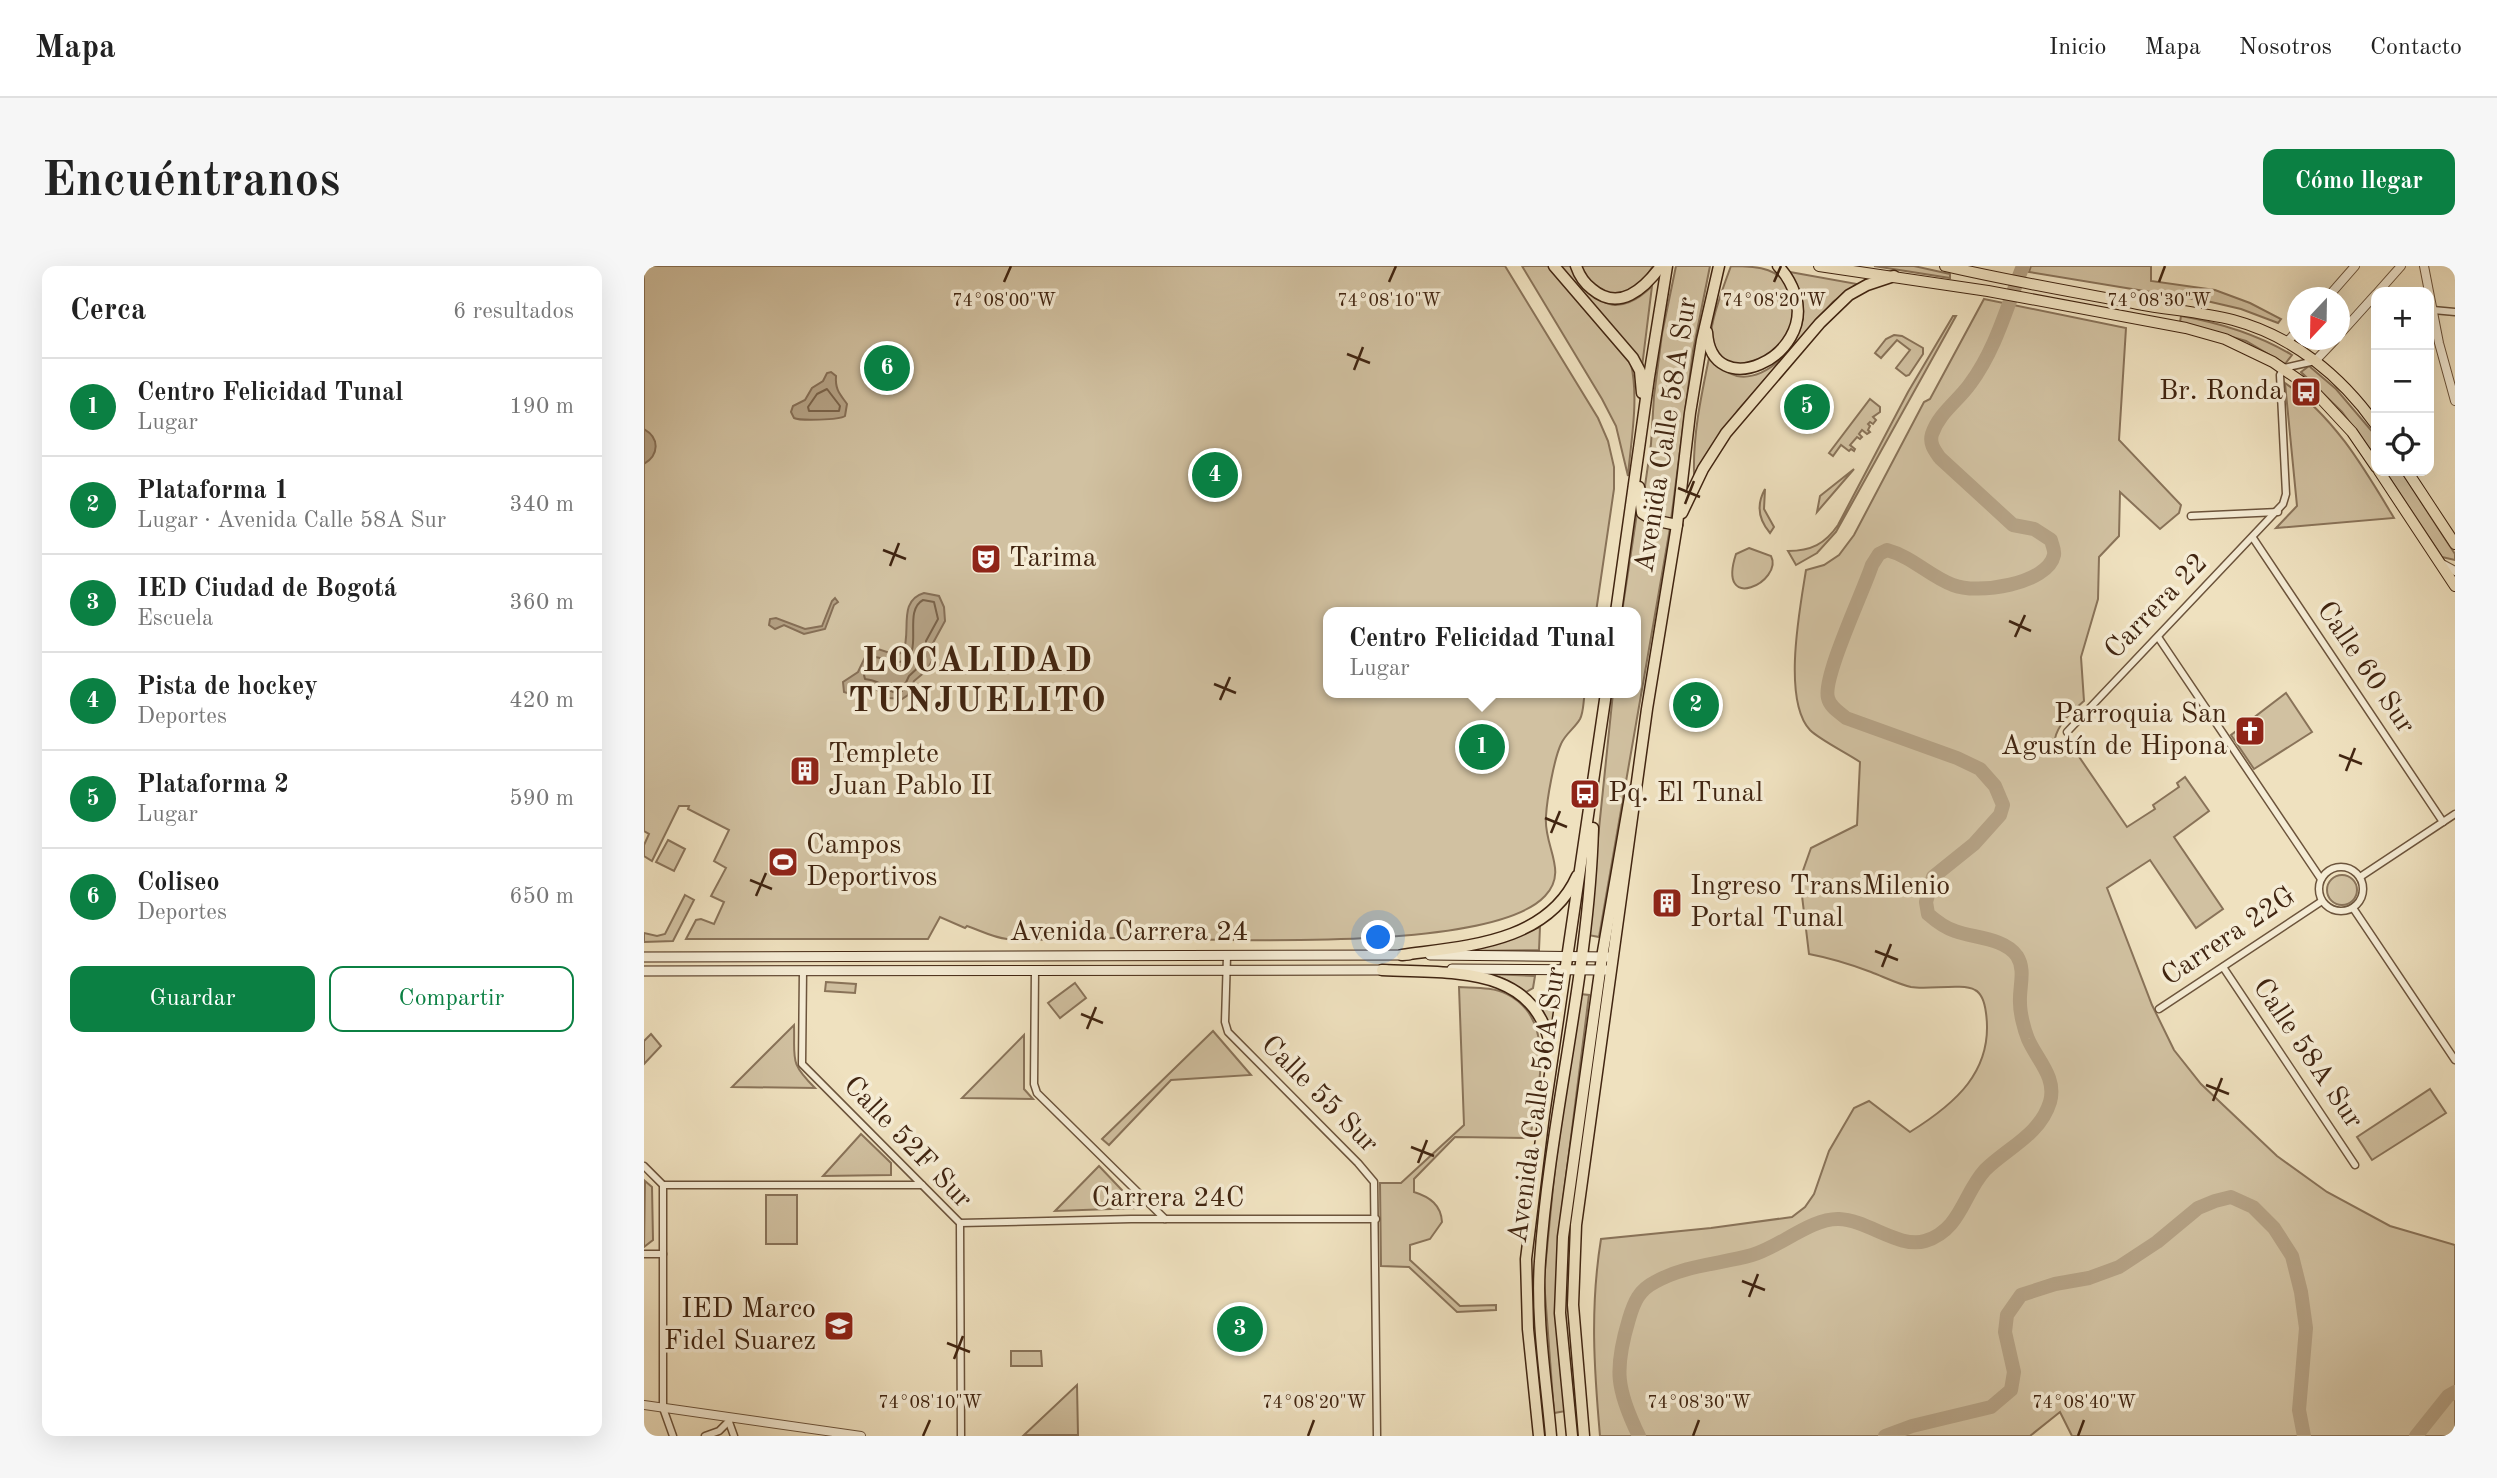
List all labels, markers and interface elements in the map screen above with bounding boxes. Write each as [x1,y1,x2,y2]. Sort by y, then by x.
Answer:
text: Mapa [35,32,116,65]
text: Inicio [2049,36,2107,60]
text: Mapa [2145,36,2201,60]
text: Nosotros [2239,36,2332,60]
text: Contacto [2370,36,2462,60]
button: Cómo llegar [2263,149,2455,215]
text: Encuéntranos [42,158,340,207]
north arrow [2287,287,2350,350]
map controls [2371,287,2434,476]
button: + [2371,287,2434,350]
text: 74°08'00"W [952,292,1056,310]
text: 74°08'10"W [1337,292,1441,310]
text: 74°08'20"W [1722,292,1826,310]
text: 74°08'30"W [2107,292,2211,310]
street label: Avenida Calle 58A Sur [1631,295,1703,575]
text: Cerca [70,296,146,326]
text: 6 resultados [453,300,574,323]
pin: 6 [864,342,910,394]
button: − [2371,350,2434,413]
bus stop icon: Br. Ronda [2289,375,2323,409]
place label: Br. Ronda [2159,378,2283,406]
text: Centro Felicidad Tunal [137,380,403,406]
pin: 5 [1784,381,1830,433]
text: 1 [86,395,100,418]
text: 190 m [509,395,574,418]
text: Lugar [137,411,198,434]
button: locate [2371,413,2434,476]
pin: 4 [1192,449,1238,501]
text: Plataforma 1 [137,478,289,504]
text: 2 [86,493,100,516]
text: 340 m [509,493,574,516]
text: Lugar · Avenida Calle 58A Sur [137,509,446,532]
theatre icon: Tarima [969,542,1003,576]
place label: Tarima [1009,545,1097,573]
street label: Carrera 22 [2100,549,2214,665]
text: IED Ciudad de Bogotá [137,576,397,602]
text: 3 [86,591,100,614]
text: 360 m [509,591,574,614]
street label: Calle 60 Sur [2311,597,2419,739]
text: Escuela [137,607,213,630]
popup [1323,607,1641,698]
text: Centro Felicidad Tunal [1349,626,1615,652]
district label: LOCALIDAD TUNJUELITO [848,644,1108,719]
text: Lugar [1349,657,1410,680]
text: Pista de hockey [137,674,318,700]
pin: 2 [1673,679,1719,731]
text: 4 [86,689,100,712]
text: 420 m [509,689,574,712]
place label: Parroquia San Agustín de Hipona [2001,701,2227,761]
text: Deportes [137,705,227,728]
church icon: Parroquia San Agustín de Hipona [2233,714,2267,748]
pin: 1 [1459,721,1505,773]
place label: Templete Juan Pablo II [828,741,992,801]
building icon: Templete Juan Pablo II [788,754,822,788]
text: Plataforma 2 [137,772,289,798]
bus stop icon: Pq. El Tunal [1568,777,1602,811]
place label: Pq. El Tunal [1608,780,1763,808]
text: 5 [86,787,100,810]
text: 590 m [509,787,574,810]
text: Lugar [137,803,198,826]
place label: Campos Deportivos [806,832,938,892]
sports icon: Campos Deportivos [766,845,800,879]
text: Coliseo [137,870,220,896]
place label: Ingreso TransMilenio Portal Tunal [1690,873,1950,933]
street label: Carrera 22G [2157,882,2301,992]
text: 6 [86,885,100,908]
text: 650 m [509,885,574,908]
building icon: Ingreso TransMilenio Portal Tunal [1650,886,1684,920]
text: Deportes [137,901,227,924]
street label: Avenida Carrera 24 [1009,919,1249,947]
your location [1361,920,1395,954]
street label: Avenida Calle 56A Sur [1505,965,1571,1245]
button: Guardar [70,966,315,1032]
button: Compartir [329,966,574,1032]
street label: Calle 58A Sur [2247,974,2367,1134]
street label: Calle 55 Sur [1255,1031,1383,1159]
street label: Calle 52F Sur [837,1072,977,1214]
street label: Carrera 24C [1092,1185,1244,1213]
place label: IED Marco Fidel Suarez [664,1296,816,1356]
pin: 3 [1217,1303,1263,1355]
school or university icon: IED Marco Fidel Suarez [822,1309,856,1343]
text: 74°08'10"W [878,1394,982,1412]
text: 74°08'20"W [1262,1394,1366,1412]
text: 74°08'30"W [1647,1394,1751,1412]
text: 74°08'40"W [2032,1394,2136,1412]

